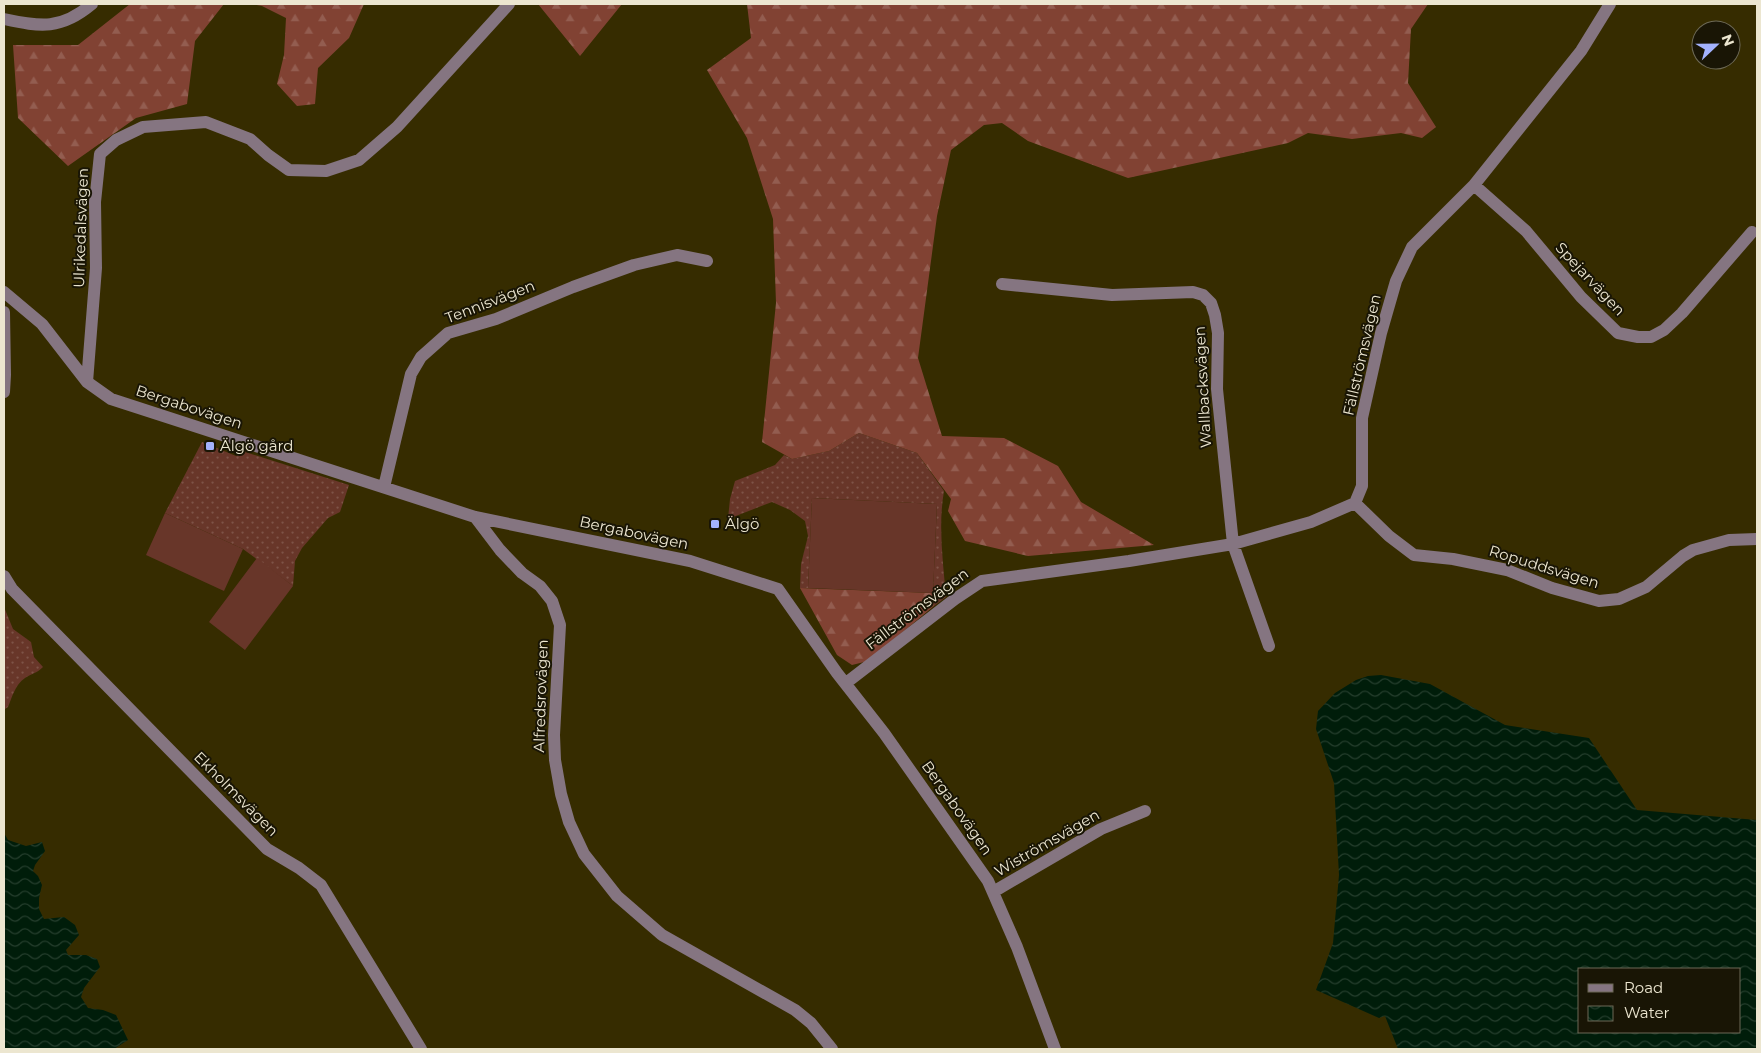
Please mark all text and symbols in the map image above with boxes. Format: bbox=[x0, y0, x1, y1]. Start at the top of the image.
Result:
north arrow bbox=[1691, 20, 1741, 70]
text: N bbox=[1718, 32, 1739, 49]
street label: Ulrikedalsvägen bbox=[69, 168, 92, 288]
street label: Spejarvägen bbox=[1551, 238, 1629, 319]
street label: Tennisvägen bbox=[442, 276, 537, 327]
street label: Fällströmsvägen bbox=[1338, 292, 1385, 417]
street label: Wallbacksvägen bbox=[1190, 326, 1215, 449]
street label: Bergabovägen bbox=[134, 380, 245, 433]
place label: Älgö gård bbox=[220, 436, 294, 455]
marker: Älgö gård bbox=[204, 440, 216, 452]
street label: Bergabovägen bbox=[578, 512, 690, 553]
place label: Älgö bbox=[725, 514, 759, 533]
marker: Älgö bbox=[709, 518, 721, 530]
street label: Ropuddsvägen bbox=[1487, 541, 1602, 592]
street label: Fällströmsvägen bbox=[861, 564, 972, 654]
street label: Alfredsrovägen bbox=[529, 639, 552, 753]
street label: Ekholmsvägen bbox=[190, 747, 283, 840]
street label: Bergabovägen bbox=[918, 757, 997, 859]
street label: Wiströmsvägen bbox=[991, 805, 1103, 880]
legend bbox=[1578, 968, 1741, 1033]
text: Road bbox=[1624, 978, 1663, 997]
text: Water bbox=[1624, 1003, 1670, 1022]

